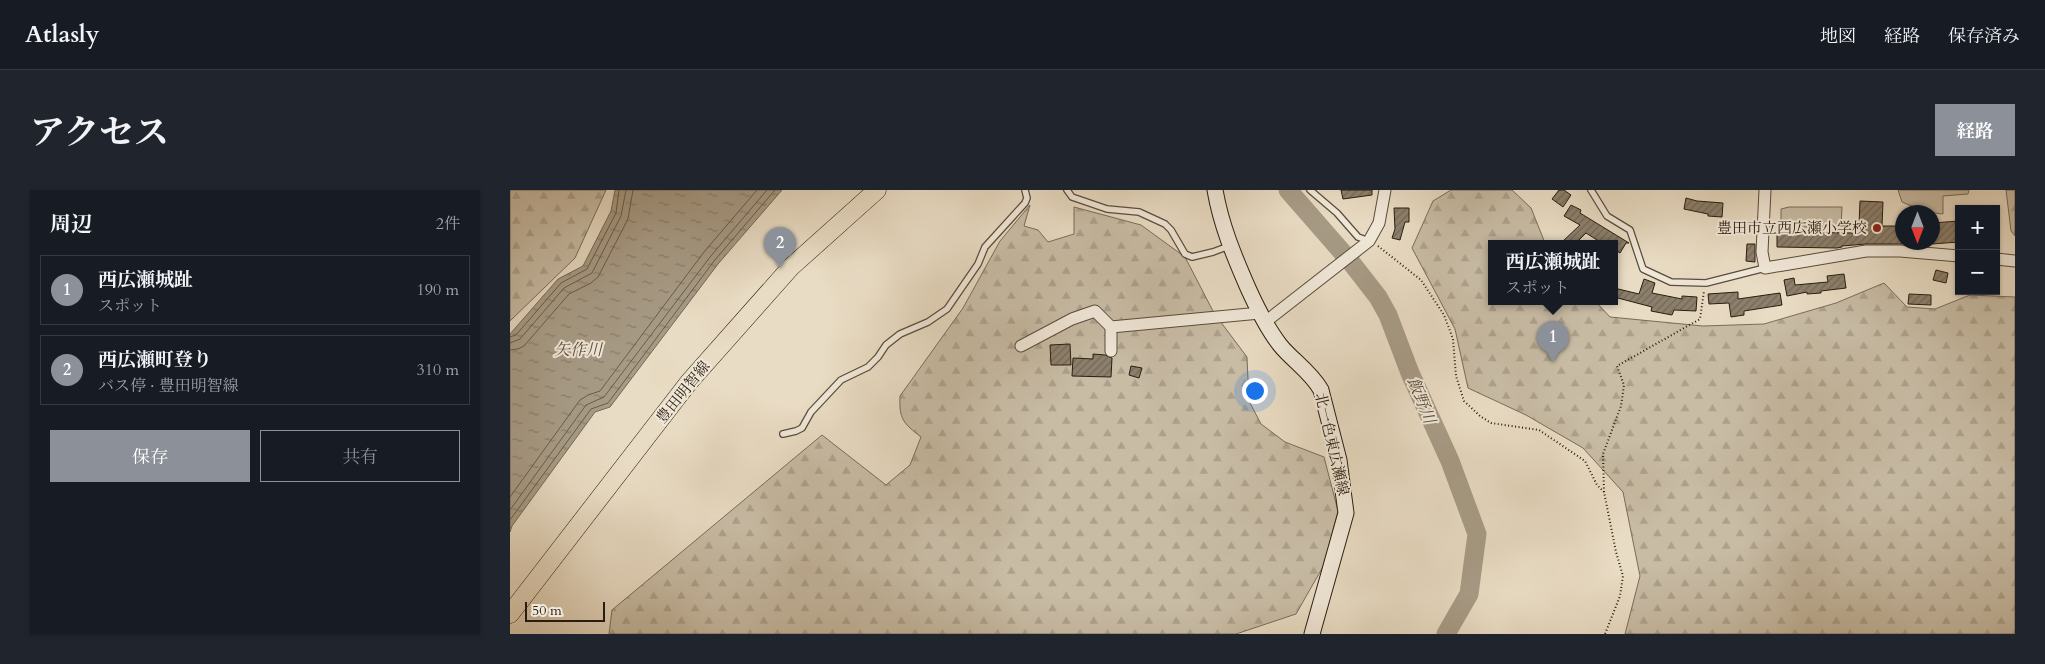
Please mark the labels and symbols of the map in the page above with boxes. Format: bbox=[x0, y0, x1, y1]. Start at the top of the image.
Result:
north arrow bbox=[1895, 205, 1940, 250]
place label: 豊田市立西広瀬小学校 bbox=[1717, 218, 1867, 238]
marker: 豊田市立西広瀬小学校 bbox=[1871, 222, 1883, 234]
pin: 2 bbox=[764, 227, 796, 268]
pin: 1 bbox=[1537, 321, 1569, 362]
water label: 矢作川 bbox=[554, 339, 604, 361]
street label: 豊田明智線 bbox=[652, 357, 714, 427]
water label: 飯野川 bbox=[1402, 374, 1441, 429]
your location bbox=[1242, 378, 1268, 404]
street label: 北一色東広瀬線 bbox=[1310, 391, 1354, 497]
scale bar bbox=[525, 599, 605, 622]

